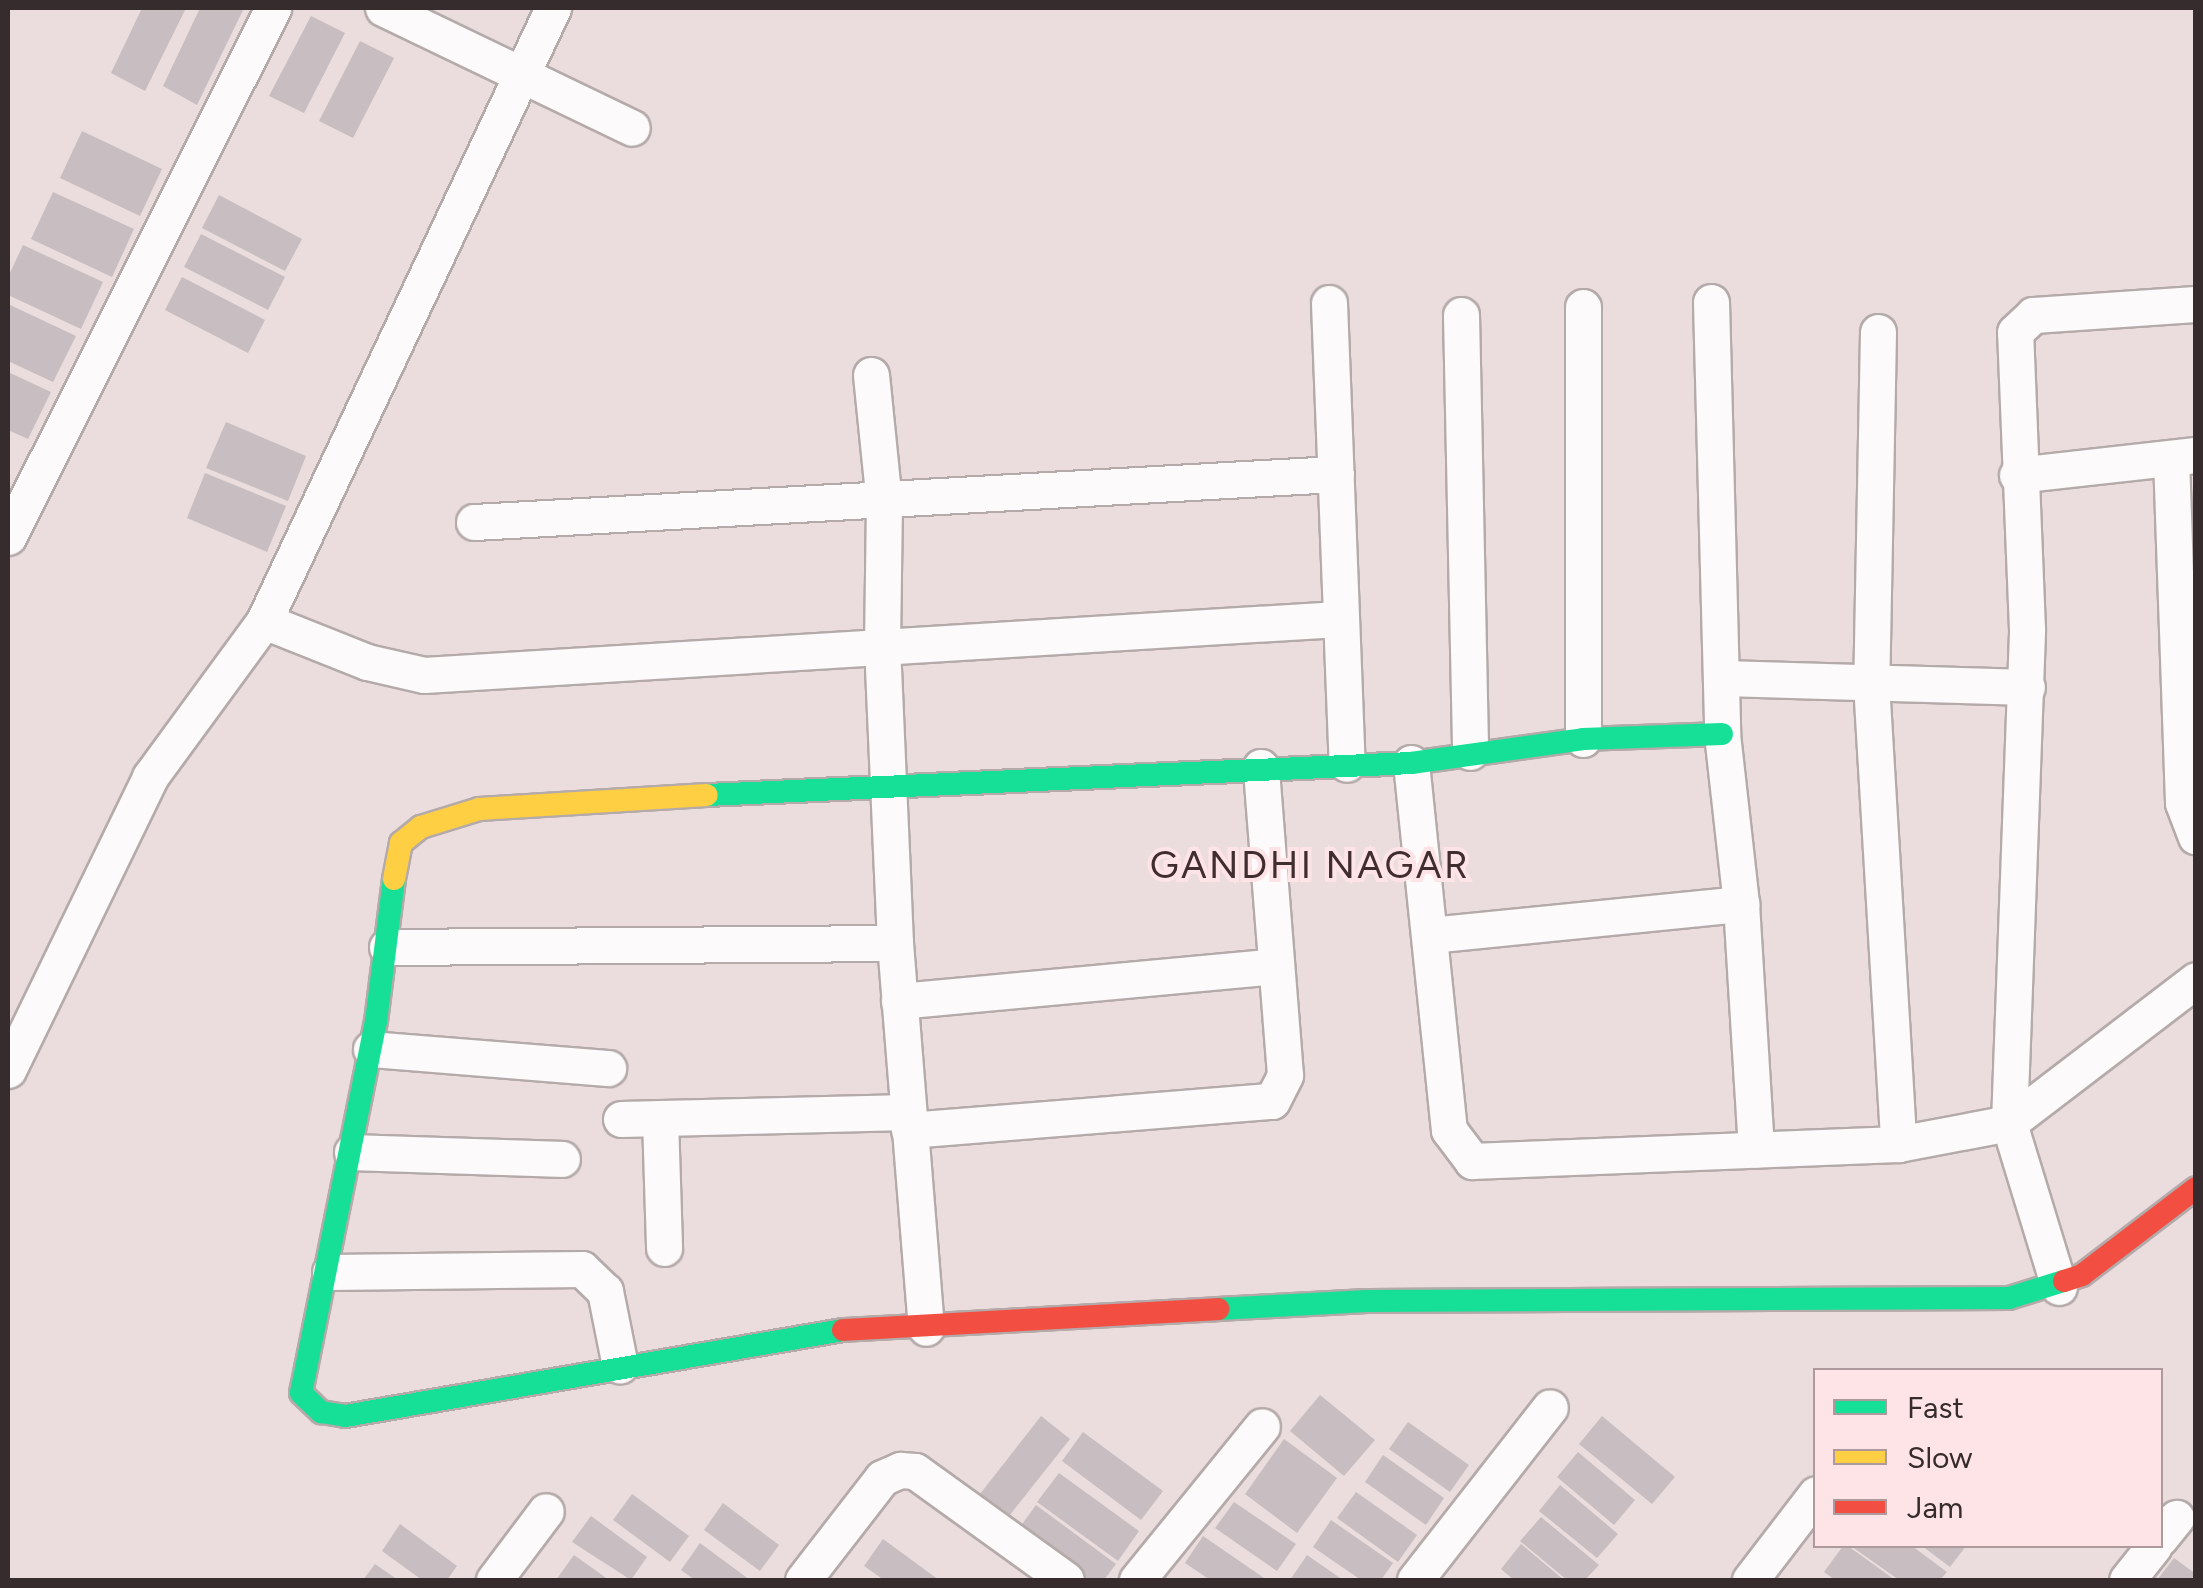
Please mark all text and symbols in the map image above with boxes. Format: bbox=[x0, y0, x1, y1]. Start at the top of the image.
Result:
district label: GANDHI NAGAR bbox=[1150, 843, 1470, 889]
legend bbox=[1813, 1368, 2163, 1548]
text: Fast bbox=[1907, 1389, 1964, 1426]
text: Slow bbox=[1907, 1439, 1973, 1476]
text: Jam bbox=[1907, 1489, 1963, 1526]

